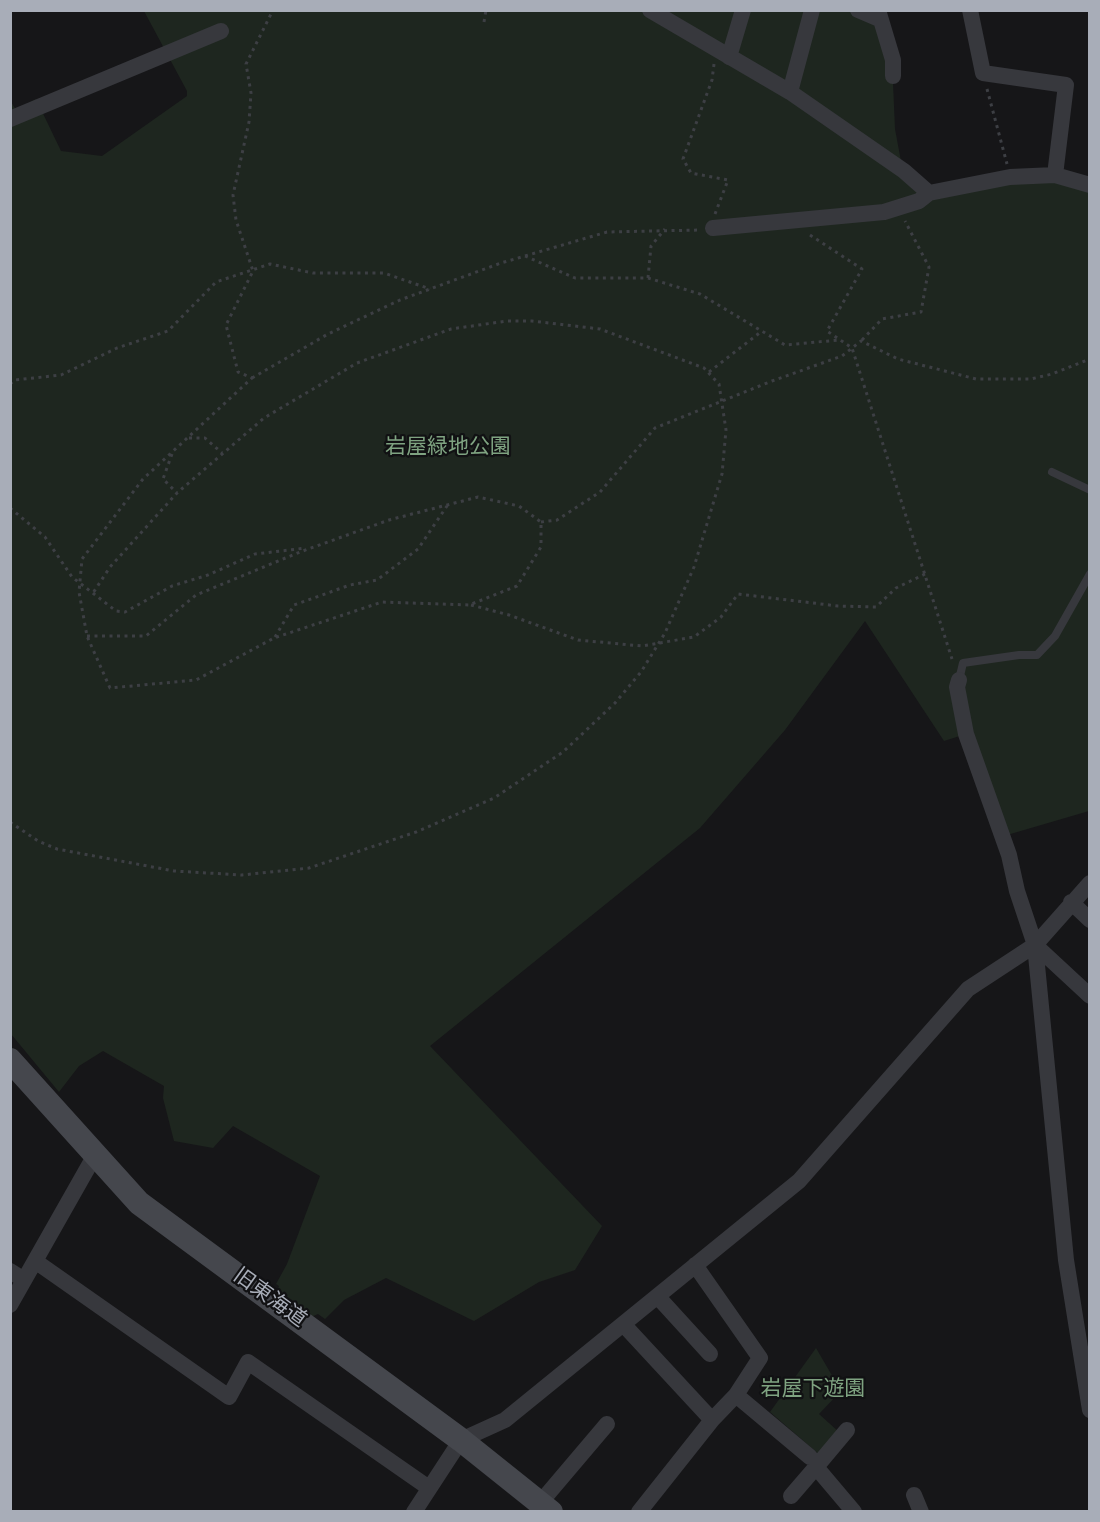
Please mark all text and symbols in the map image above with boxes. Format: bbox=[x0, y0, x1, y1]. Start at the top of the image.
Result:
park label: 岩屋緑地公園 bbox=[385, 435, 511, 461]
street label: 旧東海道 bbox=[228, 1264, 310, 1334]
park label: 岩屋下遊園 bbox=[761, 1377, 865, 1403]

